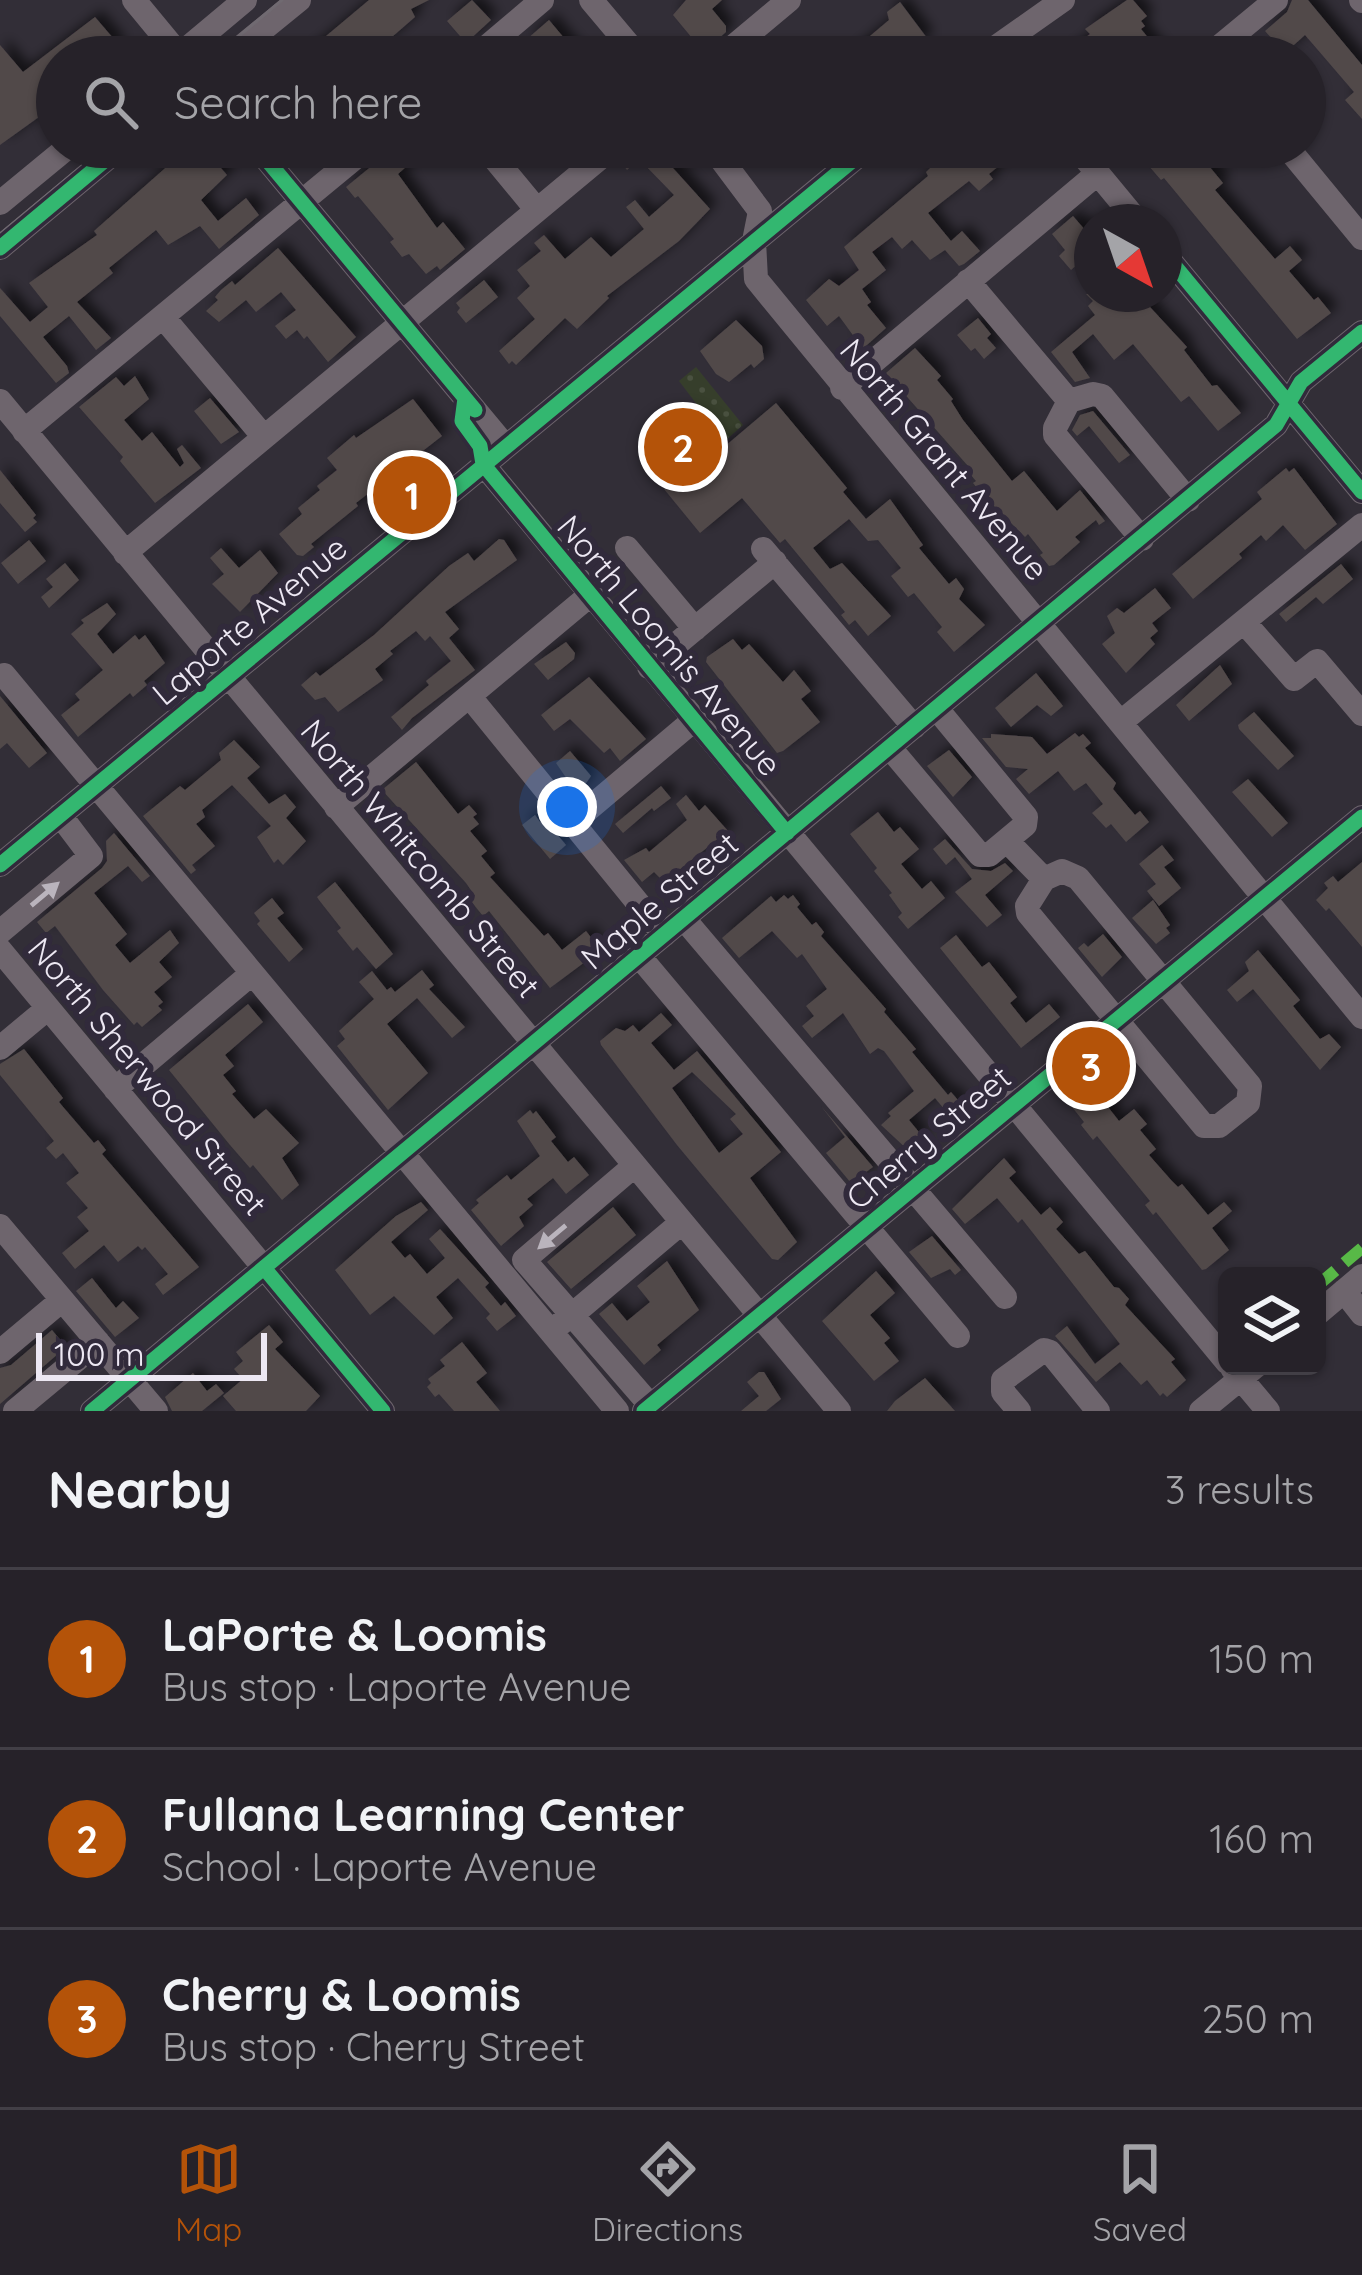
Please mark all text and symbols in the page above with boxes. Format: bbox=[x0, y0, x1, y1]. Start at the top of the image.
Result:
search box bbox=[36, 36, 1326, 168]
icon: search bbox=[78, 69, 144, 135]
text: Search here bbox=[174, 74, 422, 130]
north arrow bbox=[1074, 204, 1182, 312]
street label: North Grant Avenue bbox=[832, 330, 1058, 588]
pin: 2 bbox=[644, 402, 722, 492]
pin: 1 bbox=[373, 450, 451, 540]
street label: North Loomis Avenue bbox=[549, 506, 791, 784]
street label: Laporte Avenue bbox=[143, 527, 355, 713]
street label: North Whitcomb Street bbox=[293, 711, 549, 1005]
your location bbox=[537, 777, 597, 837]
street label: Maple Street bbox=[572, 822, 746, 978]
one-way arrow bbox=[30, 881, 60, 907]
street label: North Sherwood Street bbox=[20, 929, 276, 1223]
pin: 3 bbox=[1052, 1021, 1130, 1111]
street label: Cherry Street bbox=[837, 1056, 1019, 1218]
one-way arrow bbox=[537, 1223, 567, 1249]
map controls bbox=[1218, 1267, 1326, 1375]
button: layers bbox=[1218, 1267, 1326, 1375]
scale bar bbox=[36, 1327, 267, 1380]
text: 100 m bbox=[54, 1333, 145, 1374]
text: Nearby bbox=[48, 1457, 232, 1521]
text: 3 results bbox=[1165, 1465, 1314, 1514]
text: LaPorte & Loomis bbox=[162, 1606, 547, 1662]
text: 1 bbox=[79, 1634, 95, 1683]
text: 150 m bbox=[1209, 1634, 1314, 1683]
text: Bus stop · Laporte Avenue bbox=[162, 1662, 632, 1711]
text: Fullana Learning Center bbox=[162, 1786, 685, 1842]
text: 2 bbox=[76, 1814, 98, 1863]
text: 160 m bbox=[1209, 1814, 1314, 1863]
text: School · Laporte Avenue bbox=[162, 1842, 597, 1891]
text: Cherry & Loomis bbox=[162, 1966, 521, 2022]
text: 3 bbox=[77, 1994, 97, 2043]
text: 250 m bbox=[1202, 1994, 1314, 2043]
text: Bus stop · Cherry Street bbox=[162, 2022, 585, 2071]
tab: Map bbox=[175, 2136, 242, 2249]
tab: Directions bbox=[592, 2136, 743, 2249]
tab: Saved bbox=[1093, 2136, 1187, 2249]

